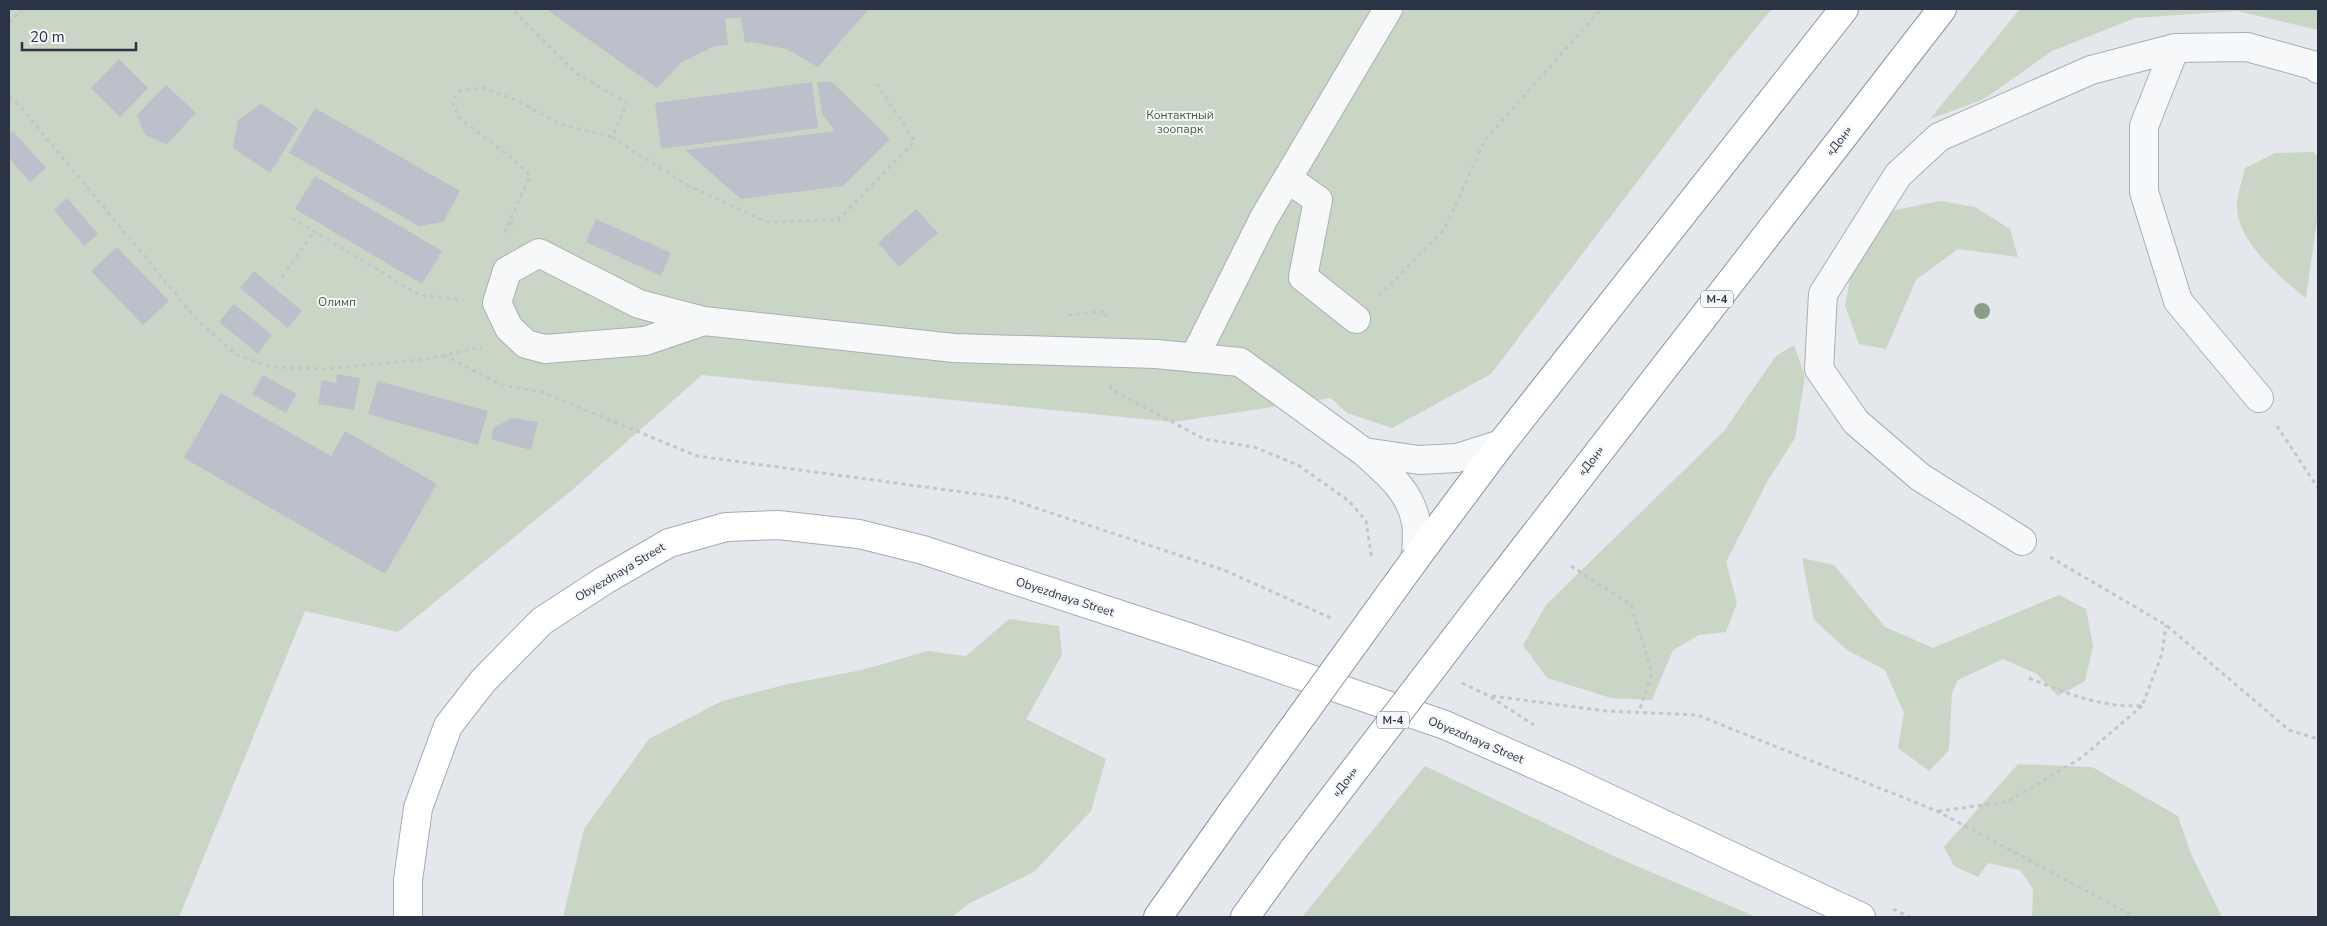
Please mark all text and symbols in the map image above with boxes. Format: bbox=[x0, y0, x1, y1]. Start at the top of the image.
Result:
scale bar bbox=[22, 20, 136, 52]
text: 20 m bbox=[30, 27, 65, 47]
park label: Контактный зоопарк bbox=[1146, 107, 1214, 137]
street label: «Дон» bbox=[1822, 123, 1856, 159]
road number: М-4 bbox=[1701, 290, 1733, 308]
park label: Олимп bbox=[318, 294, 356, 310]
street label: «Дон» bbox=[1574, 443, 1608, 479]
street label: Obyezdnaya Street bbox=[572, 538, 669, 605]
street label: Obyezdnaya Street bbox=[1014, 574, 1117, 621]
road number: М-4 bbox=[1377, 712, 1409, 728]
street label: Obyezdnaya Street bbox=[1426, 713, 1527, 768]
street label: «Дон» bbox=[1328, 764, 1362, 800]

